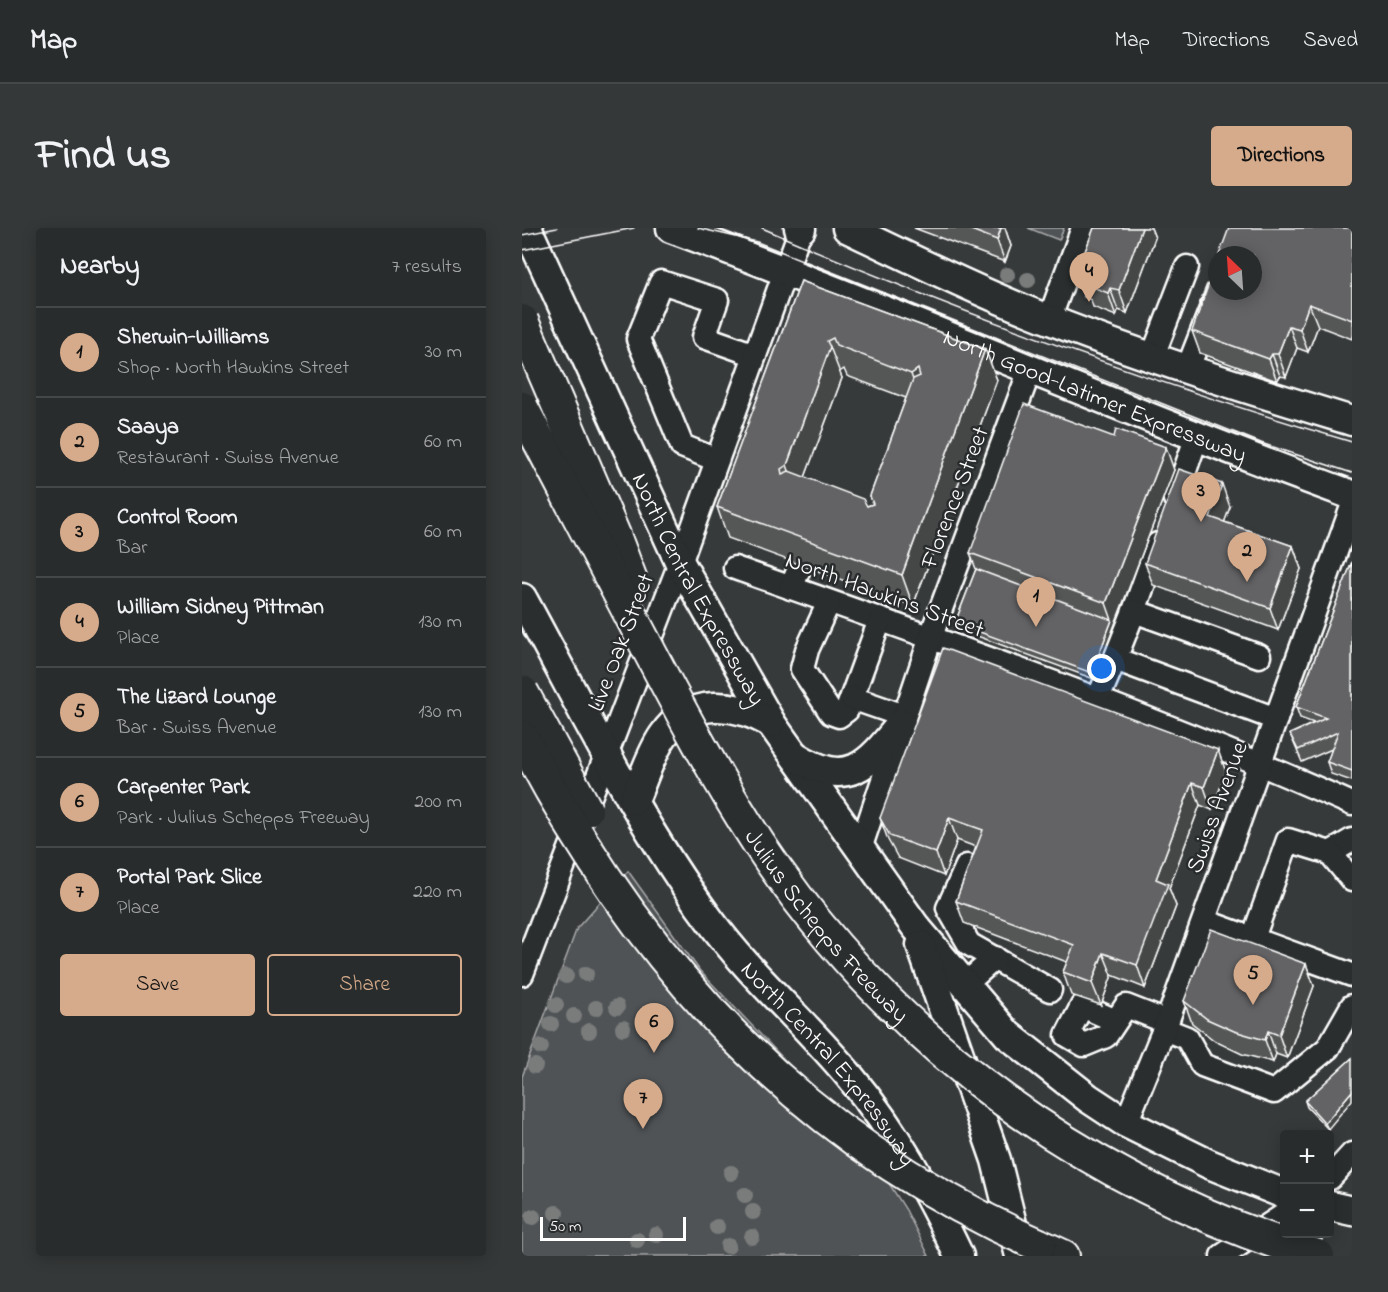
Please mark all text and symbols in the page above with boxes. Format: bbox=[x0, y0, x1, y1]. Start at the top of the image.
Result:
text: Map bbox=[30, 21, 77, 62]
text: Map bbox=[1114, 26, 1150, 56]
text: Directions bbox=[1183, 26, 1270, 56]
text: Saved bbox=[1303, 26, 1358, 56]
text: Find us bbox=[36, 126, 171, 187]
button: Directions bbox=[1211, 126, 1352, 186]
north arrow bbox=[1208, 246, 1262, 300]
text: Nearby bbox=[60, 248, 139, 286]
text: 7 results bbox=[392, 253, 462, 282]
pin: 4 bbox=[1070, 253, 1108, 302]
street label: North Good-Latimer Expressway bbox=[937, 321, 1251, 475]
text: Sherwin-Williams bbox=[117, 322, 269, 354]
text: 1 bbox=[76, 338, 83, 367]
text: 30 m bbox=[425, 338, 462, 367]
text: Shop · North Hawkins Street bbox=[117, 354, 349, 383]
text: Saaya bbox=[117, 412, 179, 444]
street label: Florence Street bbox=[913, 422, 1000, 575]
text: 2 bbox=[75, 428, 84, 457]
text: 60 m bbox=[424, 428, 462, 457]
text: Restaurant · Swiss Avenue bbox=[117, 444, 339, 473]
street label: North Central Expressway bbox=[621, 468, 773, 714]
pin: 3 bbox=[1182, 472, 1220, 522]
text: Control Room bbox=[117, 502, 238, 534]
text: 3 bbox=[75, 518, 84, 547]
text: 60 m bbox=[424, 518, 462, 547]
pin: 2 bbox=[1228, 532, 1266, 582]
text: Bar bbox=[117, 534, 147, 563]
street label: North Hawkins Street bbox=[780, 544, 988, 649]
street label: Live Oak Street bbox=[580, 569, 665, 717]
pin: 1 bbox=[1016, 578, 1056, 627]
text: William Sidney Pittman bbox=[117, 592, 324, 624]
text: 4 bbox=[75, 608, 84, 637]
text: 130 m bbox=[418, 608, 462, 637]
text: Place bbox=[117, 624, 159, 653]
your location bbox=[1087, 654, 1116, 683]
text: The Lizard Lounge bbox=[117, 682, 276, 714]
text: 5 bbox=[74, 698, 85, 727]
text: 130 m bbox=[418, 698, 462, 727]
text: Bar · Swiss Avenue bbox=[117, 714, 276, 743]
street label: Swiss Avenue bbox=[1178, 737, 1258, 879]
text: Carpenter Park bbox=[117, 772, 250, 804]
text: 6 bbox=[75, 788, 84, 817]
text: 200 m bbox=[414, 788, 462, 817]
text: Park · Julius Schepps Freeway bbox=[117, 804, 370, 833]
street label: Julius Schepps Freeway bbox=[734, 823, 916, 1033]
text: Portal Park Slice bbox=[117, 862, 262, 894]
text: 7 bbox=[75, 878, 84, 907]
text: 220 m bbox=[413, 878, 462, 907]
text: Place bbox=[117, 894, 159, 923]
button: Save bbox=[60, 954, 255, 1016]
button: Share bbox=[267, 954, 462, 1016]
street label: North Central Expressway bbox=[731, 954, 923, 1174]
pin: 5 bbox=[1234, 956, 1272, 1005]
pin: 6 bbox=[634, 1004, 674, 1053]
pin: 7 bbox=[624, 1080, 662, 1129]
map controls bbox=[1280, 1130, 1334, 1238]
button: + bbox=[1280, 1130, 1334, 1184]
button: − bbox=[1280, 1184, 1334, 1238]
scale bar bbox=[540, 1214, 686, 1242]
text: 50 m bbox=[549, 1215, 581, 1239]

